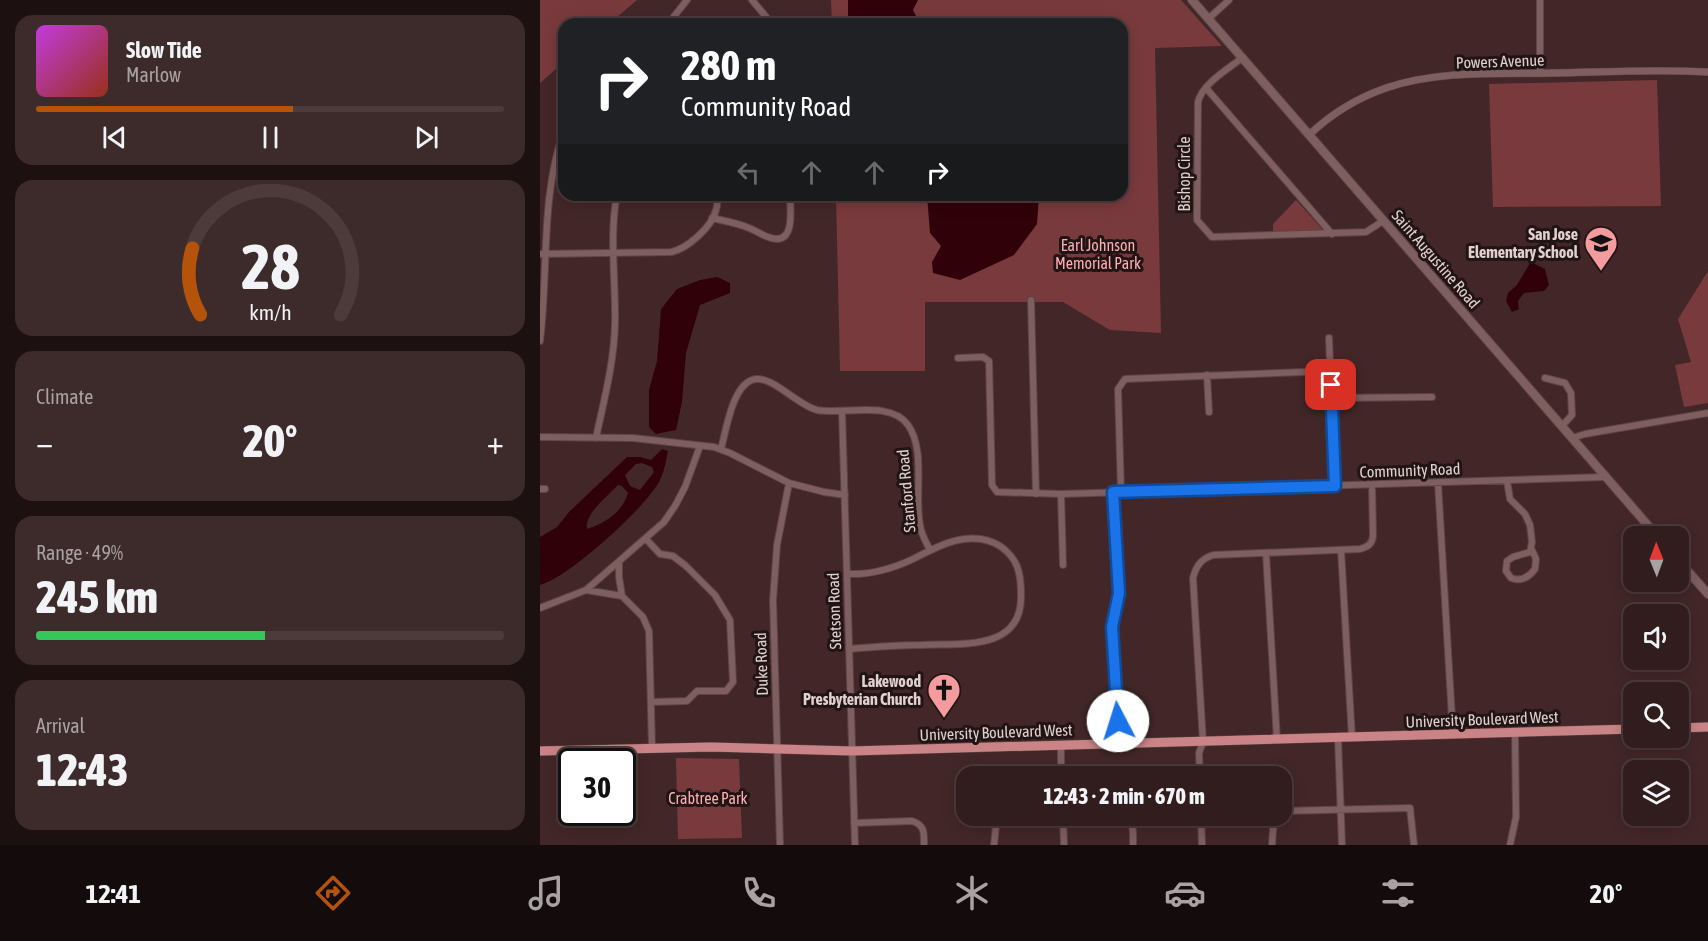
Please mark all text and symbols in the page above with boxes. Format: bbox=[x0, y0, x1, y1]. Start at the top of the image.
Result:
text: Slow Tide bbox=[126, 37, 202, 63]
text: 280 m bbox=[681, 41, 776, 89]
icon: right bbox=[582, 42, 660, 120]
street label: Powers Avenue bbox=[1455, 50, 1545, 72]
text: Marlow bbox=[126, 63, 181, 86]
text: Community Road bbox=[681, 91, 851, 122]
icon: previous bbox=[98, 121, 131, 154]
icon: pause bbox=[254, 121, 287, 154]
icon: next bbox=[410, 121, 443, 154]
street label: Bishop Circle bbox=[1175, 137, 1194, 211]
icon: left bbox=[732, 156, 765, 189]
icon: ahead bbox=[795, 156, 828, 189]
icon: ahead bbox=[858, 156, 891, 189]
icon: right bbox=[921, 156, 954, 189]
street label: Saint Augustine Road bbox=[1388, 206, 1484, 312]
place label: San Jose Elementary School bbox=[1468, 225, 1579, 261]
school or university icon: San Jose Elementary School bbox=[1583, 225, 1619, 272]
text: 28 bbox=[241, 231, 299, 302]
park label: Earl Johnson Memorial Park bbox=[1055, 236, 1141, 272]
text: km/h bbox=[249, 300, 291, 325]
pin bbox=[1305, 359, 1356, 410]
icon: arrive bbox=[1314, 368, 1347, 401]
text: Climate bbox=[36, 385, 93, 408]
text: 20° bbox=[243, 415, 297, 467]
text: − bbox=[36, 423, 53, 461]
text: + bbox=[487, 423, 504, 461]
street label: Stanford Road bbox=[893, 449, 919, 533]
street label: Community Road bbox=[1359, 459, 1461, 482]
north arrow bbox=[1623, 526, 1689, 592]
map controls bbox=[1623, 526, 1689, 826]
text: Range · 49% bbox=[36, 541, 123, 564]
text: 245 km bbox=[36, 571, 158, 623]
street label: Stetson Road bbox=[824, 572, 844, 650]
button: sound bbox=[1623, 604, 1689, 670]
street label: Duke Road bbox=[751, 632, 771, 696]
place label: Lakewood Presbyterian Church bbox=[803, 672, 921, 708]
church icon: Lakewood Presbyterian Church bbox=[926, 672, 962, 719]
button: search bbox=[1623, 682, 1689, 748]
position arrow bbox=[1086, 689, 1150, 753]
street label: University Boulevard West bbox=[1405, 707, 1559, 732]
text: Arrival bbox=[36, 714, 85, 737]
street label: University Boulevard West bbox=[919, 720, 1073, 745]
text: 12:43 bbox=[36, 744, 129, 796]
speed limit sign: 30 bbox=[558, 748, 636, 826]
button: layers bbox=[1623, 760, 1689, 826]
text: 12:43 · 2 min · 670 m bbox=[1043, 783, 1205, 809]
park label: Crabtree Park bbox=[668, 789, 748, 807]
icon: directions bbox=[312, 872, 354, 914]
icon: music bbox=[525, 872, 567, 914]
icon: phone bbox=[738, 872, 780, 914]
icon: climate bbox=[951, 872, 993, 914]
icon: car bbox=[1164, 872, 1206, 914]
icon: filters bbox=[1377, 872, 1419, 914]
text: 12:41 bbox=[85, 878, 141, 909]
text: 20° bbox=[1590, 878, 1622, 909]

